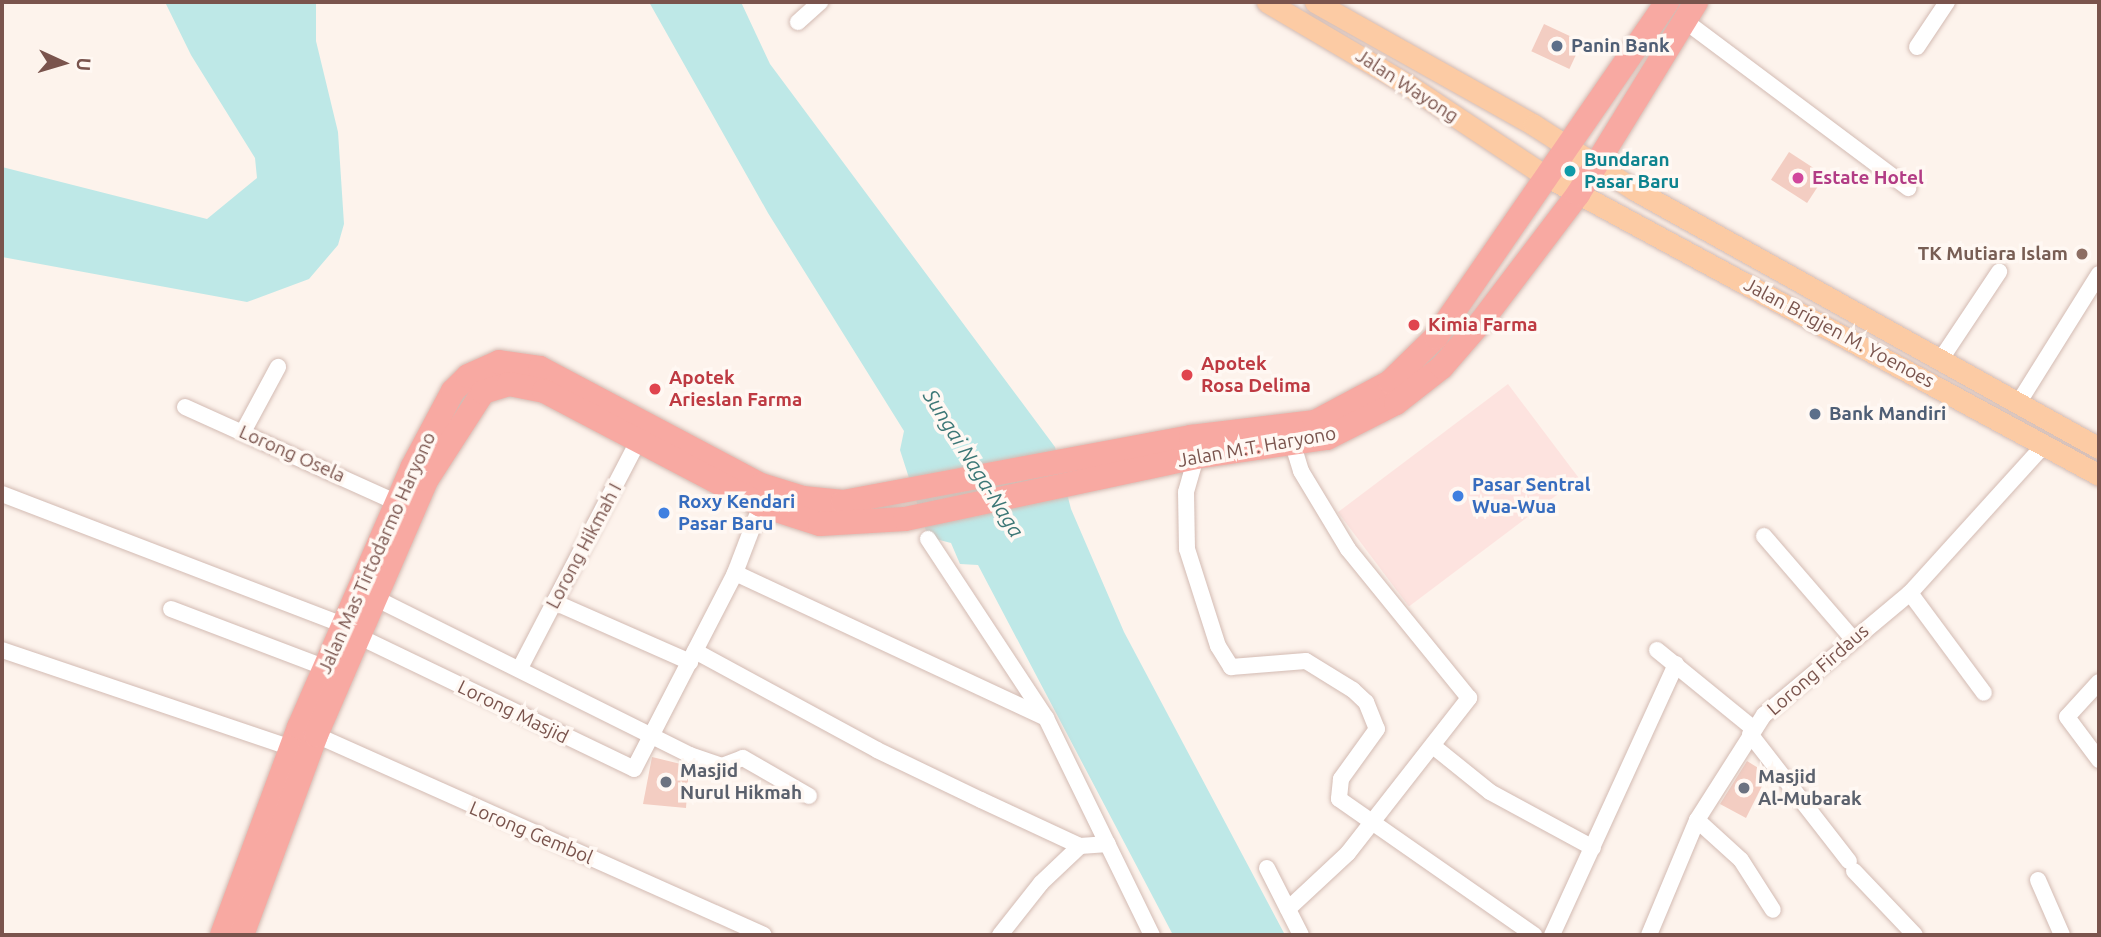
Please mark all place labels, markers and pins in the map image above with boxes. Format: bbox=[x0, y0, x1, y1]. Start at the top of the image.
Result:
place label: Panin Bank bbox=[1571, 35, 1670, 57]
marker: Panin Bank bbox=[1549, 38, 1565, 54]
place label: Bundaran Pasar Baru bbox=[1584, 149, 1679, 193]
marker: Bundaran Pasar Baru bbox=[1562, 163, 1578, 179]
place label: Estate Hotel bbox=[1812, 167, 1924, 189]
marker: Estate Hotel bbox=[1790, 170, 1806, 186]
place label: TK Mutiara Islam bbox=[1918, 243, 2068, 265]
marker: TK Mutiara Islam bbox=[2074, 246, 2090, 262]
place label: Kimia Farma bbox=[1428, 314, 1538, 336]
marker: Kimia Farma bbox=[1406, 317, 1422, 333]
place label: Apotek Rosa Delima bbox=[1201, 353, 1311, 397]
place label: Apotek Arieslan Farma bbox=[669, 367, 802, 411]
marker: Apotek Rosa Delima bbox=[1179, 367, 1195, 383]
marker: Apotek Arieslan Farma bbox=[647, 381, 663, 397]
place label: Bank Mandiri bbox=[1829, 403, 1946, 425]
marker: Bank Mandiri bbox=[1807, 406, 1823, 422]
place label: Pasar Sentral Wua-Wua bbox=[1472, 474, 1590, 518]
marker: Pasar Sentral Wua-Wua bbox=[1450, 488, 1466, 504]
place label: Roxy Kendari Pasar Baru bbox=[678, 491, 795, 535]
marker: Roxy Kendari Pasar Baru bbox=[656, 505, 672, 521]
place label: Masjid Nurul Hikmah bbox=[680, 760, 802, 804]
place label: Masjid Al-Mubarak bbox=[1758, 766, 1862, 810]
marker: Masjid Nurul Hikmah bbox=[658, 774, 674, 790]
marker: Masjid Al-Mubarak bbox=[1736, 780, 1752, 796]

